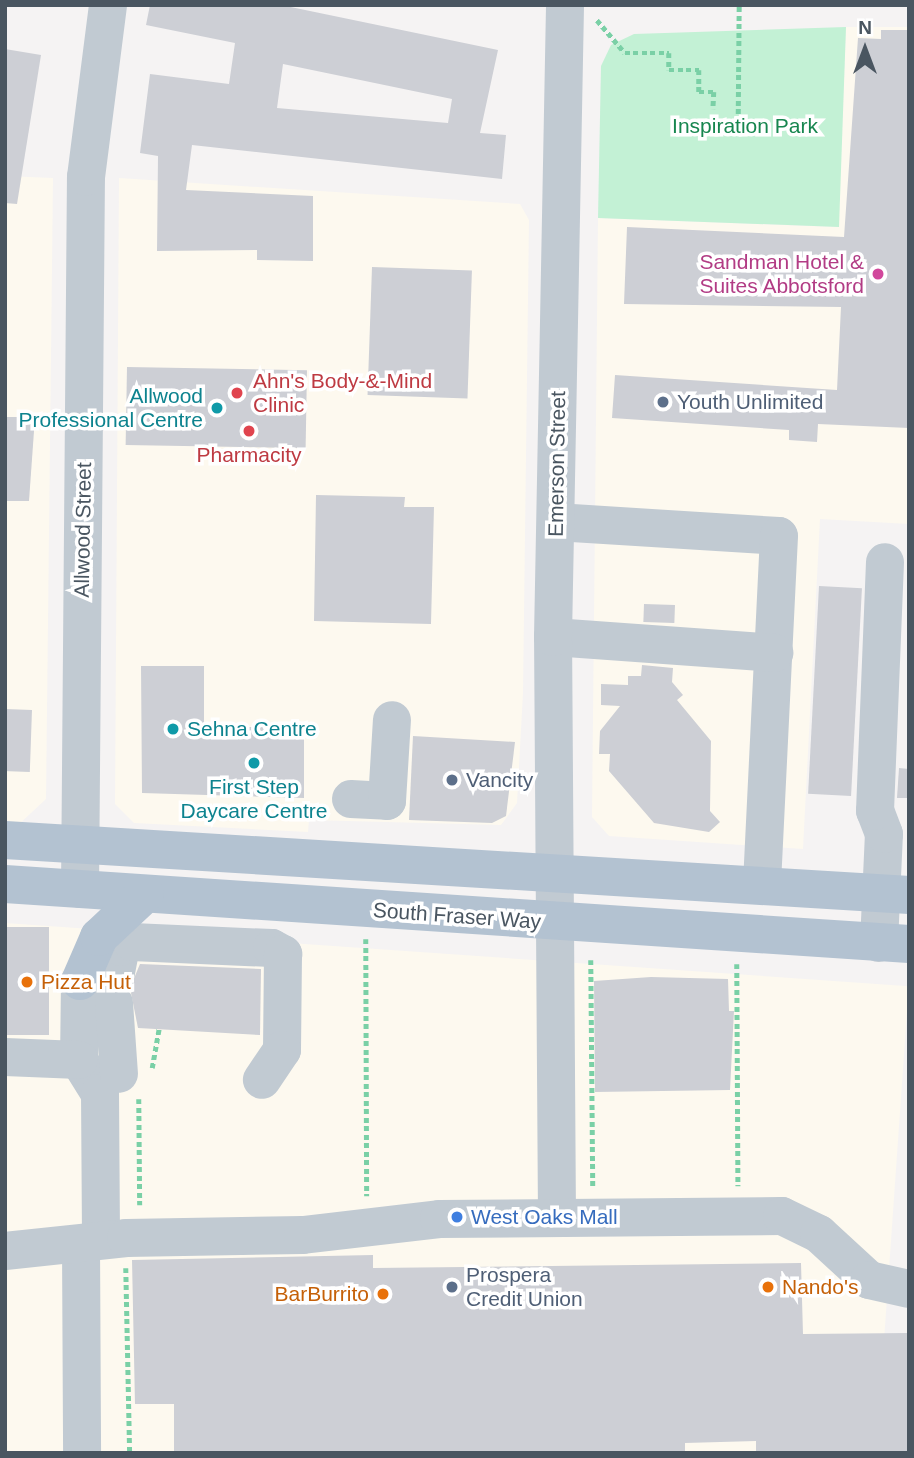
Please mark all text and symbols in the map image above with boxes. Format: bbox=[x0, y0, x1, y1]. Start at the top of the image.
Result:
north arrow bbox=[830, 14, 900, 84]
text: N bbox=[858, 17, 872, 38]
park label: Inspiration Park bbox=[672, 113, 818, 139]
place label: Sandman Hotel & Suites Abbotsford bbox=[698, 249, 864, 299]
marker: Sandman Hotel & Suites Abbotsford bbox=[870, 266, 886, 282]
place label: Ahn's Body-&-Mind Clinic bbox=[253, 368, 432, 418]
place label: Allwood Professional Centre bbox=[19, 383, 203, 433]
marker: Ahn's Body-&-Mind Clinic bbox=[227, 383, 247, 403]
place label: Youth Unlimited bbox=[677, 389, 823, 415]
street label: Emerson Street bbox=[543, 391, 571, 537]
marker: Youth Unlimited bbox=[655, 394, 671, 410]
marker: Allwood Professional Centre bbox=[209, 400, 225, 416]
marker: Pharmacity bbox=[241, 423, 257, 439]
place label: Pharmacity bbox=[196, 442, 302, 468]
street label: Allwood Street bbox=[69, 462, 97, 598]
place label: Sehna Centre bbox=[187, 716, 317, 742]
marker: Sehna Centre bbox=[165, 721, 181, 737]
marker: First Step Daycare Centre bbox=[246, 755, 262, 771]
place label: Vancity bbox=[466, 767, 533, 793]
marker: Vancity bbox=[444, 772, 460, 788]
place label: First Step Daycare Centre bbox=[180, 774, 328, 824]
street label: South Fraser Way bbox=[372, 898, 542, 934]
place label: Pizza Hut bbox=[41, 969, 131, 995]
marker: Pizza Hut bbox=[19, 974, 35, 990]
place label: West Oaks Mall bbox=[471, 1204, 618, 1230]
marker: West Oaks Mall bbox=[449, 1209, 465, 1225]
place label: Prospera Credit Union bbox=[466, 1262, 583, 1312]
place label: Nando's bbox=[782, 1274, 858, 1300]
marker: Prospera Credit Union bbox=[444, 1279, 460, 1295]
marker: Nando's bbox=[760, 1279, 776, 1295]
place label: BarBurrito bbox=[274, 1281, 369, 1307]
marker: BarBurrito bbox=[375, 1286, 391, 1302]

